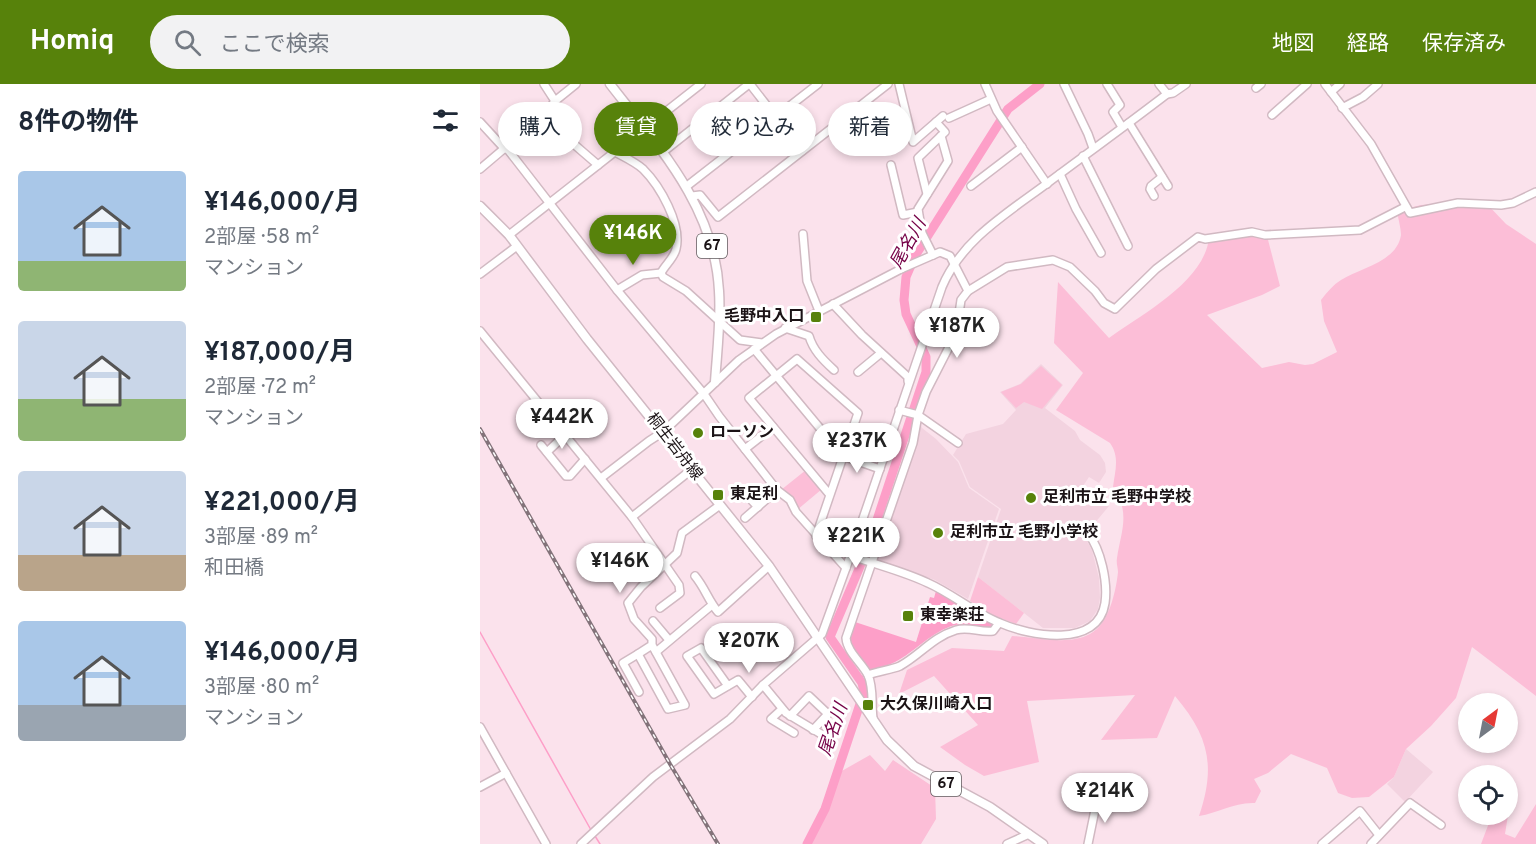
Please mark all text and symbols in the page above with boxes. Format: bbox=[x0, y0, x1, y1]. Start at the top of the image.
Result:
search box bbox=[150, 15, 570, 69]
text: Homiq bbox=[30, 24, 114, 60]
icon: search bbox=[171, 26, 204, 59]
text: 地図 bbox=[1272, 31, 1314, 58]
text: 経路 bbox=[1347, 31, 1389, 58]
text: 保存済み bbox=[1422, 31, 1506, 58]
text: ここで検索 bbox=[219, 32, 329, 59]
chip: 購入 bbox=[498, 102, 582, 156]
chip: 賃貸 bbox=[594, 102, 678, 156]
chip: 絞り込み bbox=[690, 102, 816, 156]
chip: 新着 bbox=[828, 102, 912, 156]
icon: filters bbox=[429, 104, 462, 137]
text: 8件の物件 bbox=[18, 107, 138, 140]
text: ¥146,000/月 bbox=[204, 187, 360, 220]
icon: home bbox=[66, 195, 138, 267]
water label: 尾名川 bbox=[886, 213, 933, 273]
pin: ¥146K bbox=[591, 215, 675, 266]
text: ¥146K bbox=[603, 221, 663, 247]
text: 2部屋 · 58 m² bbox=[204, 225, 319, 251]
road number: 67 bbox=[697, 234, 727, 258]
text: マンション bbox=[204, 256, 304, 282]
place label: 毛野中入口 bbox=[724, 307, 804, 327]
pin: ¥187K bbox=[915, 308, 999, 359]
marker: 毛野中入口 bbox=[809, 310, 823, 324]
text: ¥187K bbox=[928, 314, 986, 340]
text: ¥187,000/月 bbox=[204, 337, 355, 370]
icon: home bbox=[66, 345, 138, 417]
text: 2部屋 · 72 m² bbox=[204, 375, 316, 401]
pin: ¥442K bbox=[520, 399, 604, 450]
text: ¥442K bbox=[530, 405, 594, 431]
text: マンション bbox=[204, 406, 304, 432]
street label: 桐生岩舟線 bbox=[641, 409, 707, 485]
place label: ローソン bbox=[710, 423, 774, 443]
pin: ¥237K bbox=[815, 423, 899, 474]
marker: ローソン bbox=[691, 426, 705, 440]
text: ¥237K bbox=[827, 429, 887, 455]
place label: 東足利 bbox=[730, 485, 778, 505]
text: ¥221,000/月 bbox=[204, 487, 360, 520]
marker: 東足利 bbox=[711, 488, 725, 502]
place label: 足利市立 毛野中学校 bbox=[1043, 488, 1191, 508]
marker: 足利市立 毛野中学校 bbox=[1024, 491, 1038, 505]
icon: home bbox=[66, 495, 138, 567]
pin: ¥221K bbox=[814, 518, 898, 569]
place label: 足利市立 毛野小学校 bbox=[950, 523, 1098, 543]
text: ¥221K bbox=[827, 524, 885, 550]
text: 3部屋 · 89 m² bbox=[204, 525, 318, 551]
marker: 足利市立 毛野小学校 bbox=[931, 526, 945, 540]
pin: ¥146K bbox=[578, 543, 662, 594]
text: ¥146K bbox=[590, 549, 650, 575]
text: 和田橋 bbox=[204, 556, 264, 582]
place label: 東幸楽荘 bbox=[920, 606, 984, 626]
marker: 東幸楽荘 bbox=[901, 609, 915, 623]
pin: ¥207K bbox=[707, 623, 791, 674]
text: ¥207K bbox=[718, 629, 780, 655]
text: ¥146,000/月 bbox=[204, 637, 360, 670]
icon: home bbox=[66, 645, 138, 717]
text: 3部屋 · 80 m² bbox=[204, 675, 319, 701]
north arrow bbox=[1458, 693, 1518, 753]
map controls bbox=[1458, 693, 1518, 825]
place label: 大久保川崎入口 bbox=[880, 695, 992, 715]
marker: 大久保川崎入口 bbox=[861, 698, 875, 712]
water label: 尾名川 bbox=[814, 699, 854, 759]
text: マンション bbox=[204, 706, 304, 732]
button: locate bbox=[1458, 765, 1518, 825]
road number: 67 bbox=[931, 772, 961, 796]
pin: ¥214K bbox=[1063, 773, 1147, 824]
text: ¥214K bbox=[1075, 779, 1135, 805]

